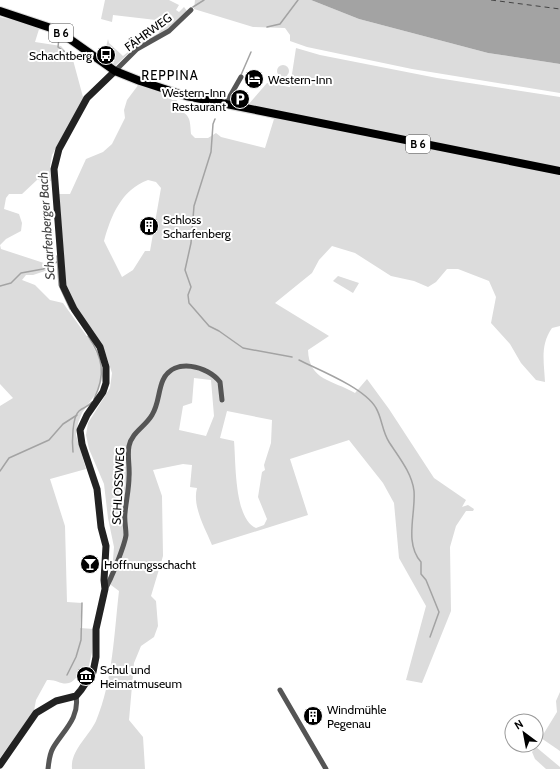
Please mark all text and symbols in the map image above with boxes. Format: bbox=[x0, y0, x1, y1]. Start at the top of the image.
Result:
street label: FÄHRWEG bbox=[121, 10, 175, 54]
road number: B 6 bbox=[49, 24, 73, 42]
bus stop icon: Schachtberg bbox=[95, 44, 117, 66]
place label: Schachtberg bbox=[29, 48, 93, 63]
district label: REPPINA bbox=[141, 67, 199, 83]
hotel icon: Western-Inn bbox=[243, 68, 265, 90]
place label: Western-Inn bbox=[268, 72, 332, 87]
place label: Western-Inn Restaurant bbox=[162, 85, 226, 114]
parking icon: Western-Inn Restaurant bbox=[229, 88, 251, 110]
road number: B 6 bbox=[406, 135, 430, 153]
water label: Scharfenberger Bach bbox=[34, 172, 58, 280]
place label: Schloss Scharfenberg bbox=[163, 212, 232, 241]
building icon: Schloss Scharfenberg bbox=[138, 215, 160, 237]
street label: SCHLOSSWEG bbox=[108, 447, 128, 525]
bar icon: Hoffnungsschacht bbox=[79, 553, 101, 575]
place label: Hoffnungsschacht bbox=[104, 557, 196, 572]
place label: Schul und Heimatmuseum bbox=[100, 662, 182, 691]
museum icon: Schul und Heimatmuseum bbox=[75, 665, 97, 687]
place label: Windmühle Pegenau bbox=[327, 702, 386, 731]
building icon: Windmühle Pegenau bbox=[302, 705, 324, 727]
north arrow bbox=[504, 713, 544, 753]
text: N bbox=[512, 717, 526, 733]

